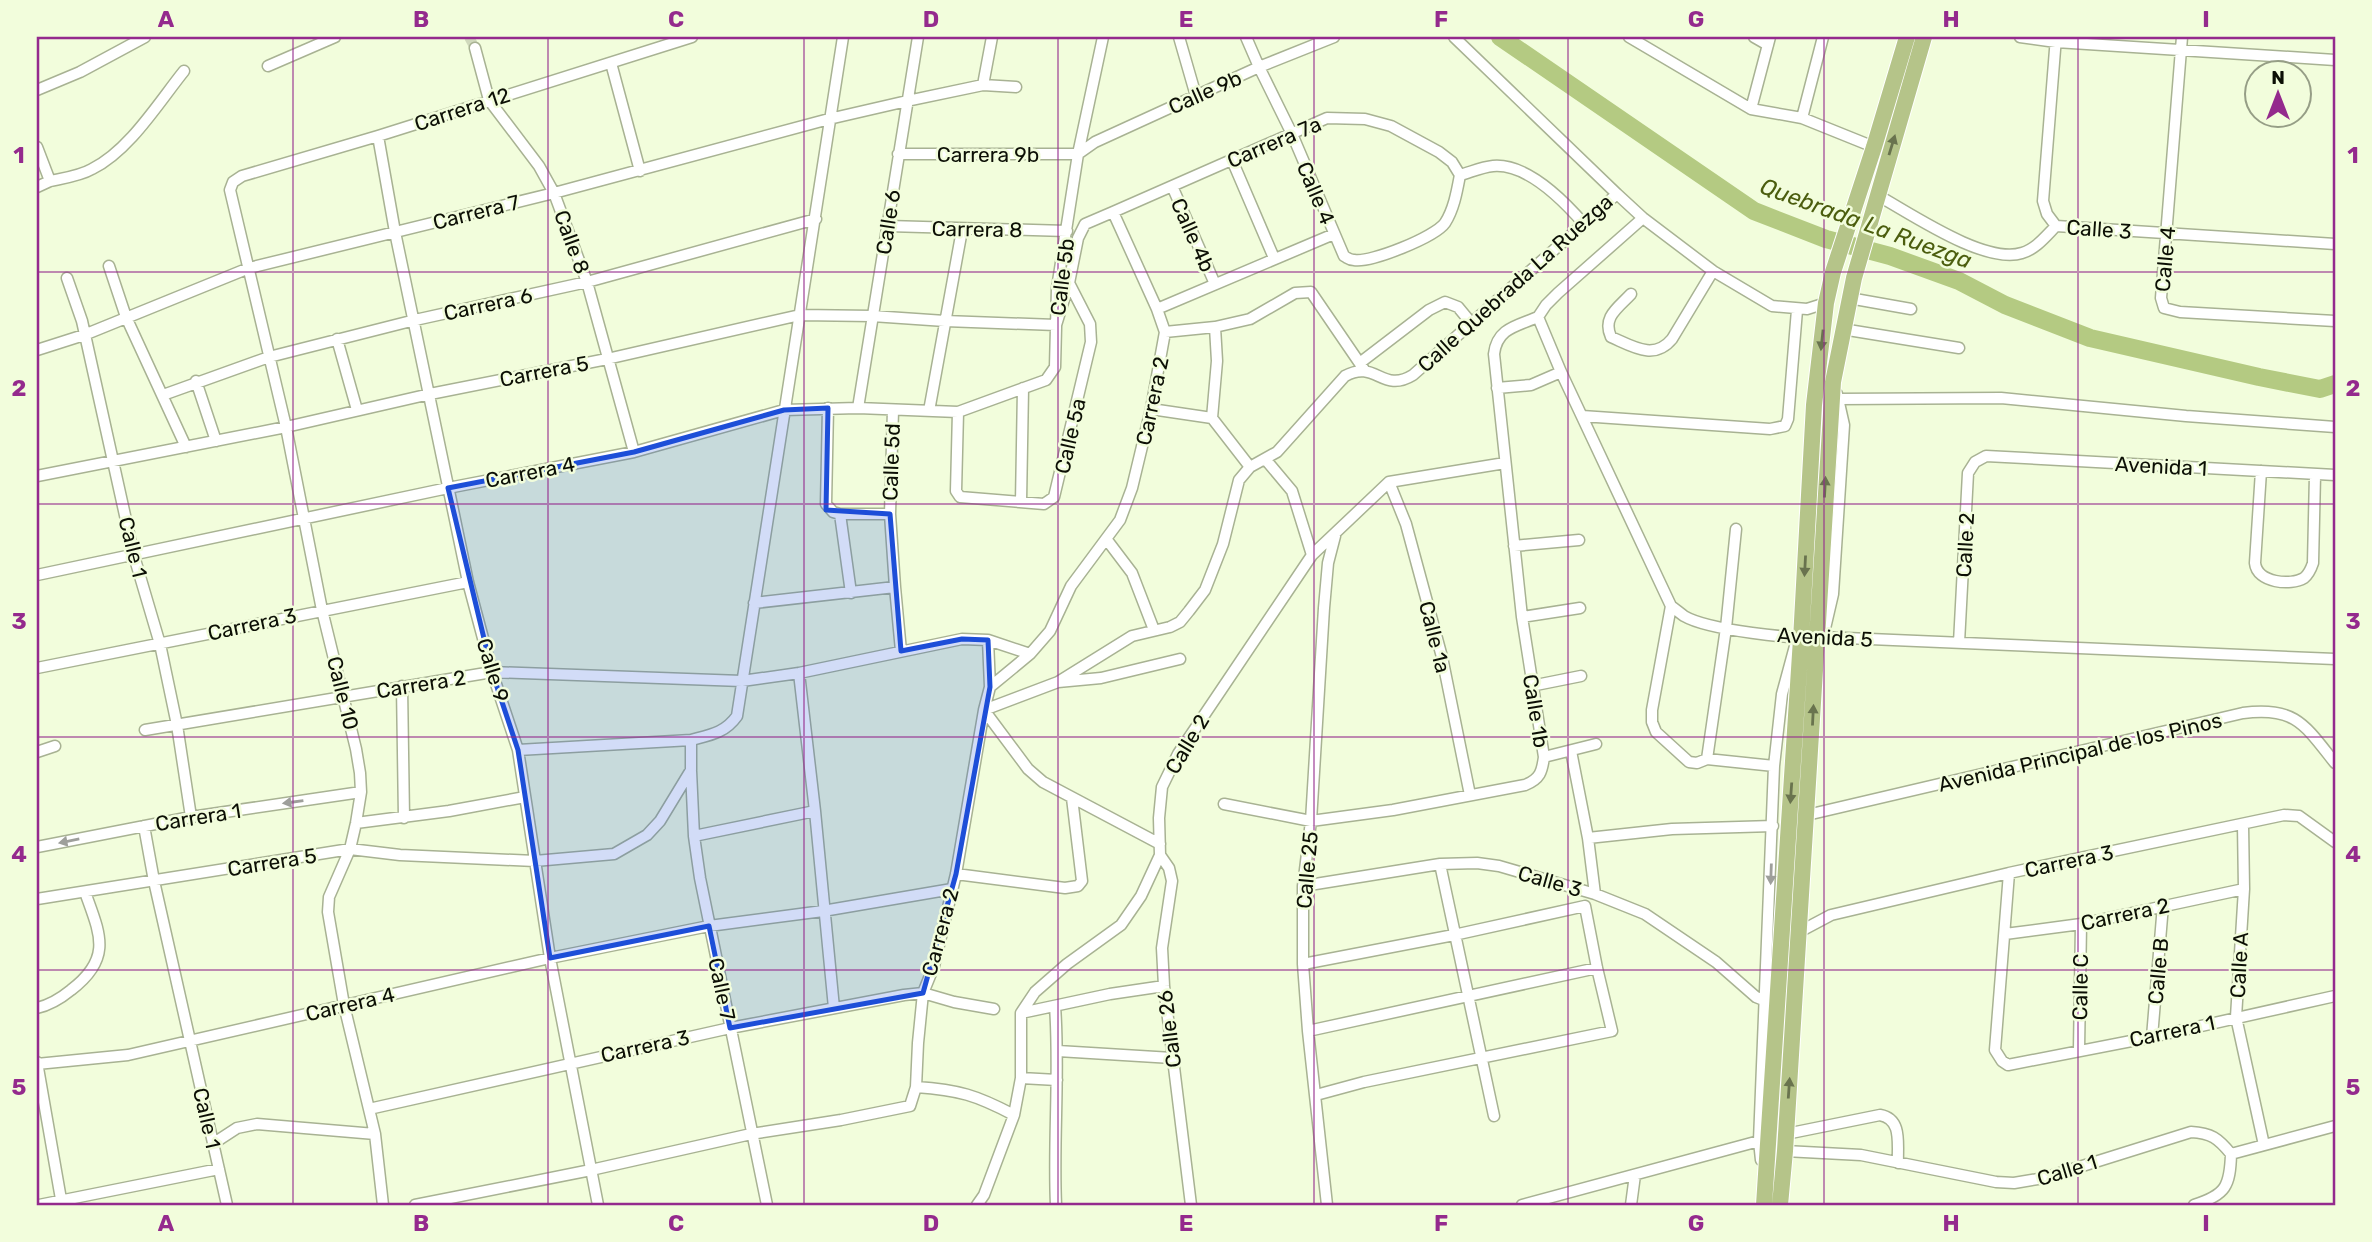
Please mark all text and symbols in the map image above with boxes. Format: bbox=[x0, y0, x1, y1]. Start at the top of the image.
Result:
text: A bbox=[158, 5, 175, 33]
text: B bbox=[413, 5, 429, 33]
text: C bbox=[668, 5, 684, 33]
text: D bbox=[923, 5, 939, 33]
text: E bbox=[1179, 5, 1193, 33]
text: F bbox=[1434, 5, 1448, 33]
text: G bbox=[1688, 5, 1704, 33]
text: H bbox=[1942, 5, 1960, 33]
text: I bbox=[2202, 5, 2210, 33]
north arrow bbox=[2242, 60, 2312, 130]
street label: Calle 9b bbox=[1164, 65, 1246, 119]
text: N bbox=[2271, 66, 2285, 89]
street label: Carrera 12 bbox=[411, 82, 513, 136]
street label: Carrera 7a bbox=[1223, 111, 1325, 173]
one-way arrow bbox=[1888, 134, 1898, 155]
text: 1 bbox=[13, 141, 25, 169]
text: 1 bbox=[2347, 141, 2359, 169]
street label: Carrera 9b bbox=[937, 142, 1039, 167]
street label: Calle 4 bbox=[1292, 158, 1340, 228]
water label: Quebrada La Ruezga bbox=[1756, 172, 1976, 274]
street label: Calle 6 bbox=[871, 188, 905, 256]
street label: Carrera 7 bbox=[430, 189, 522, 235]
street label: Calle Quebrada La Ruezga bbox=[1412, 189, 1618, 377]
street label: Calle 4b bbox=[1166, 194, 1220, 276]
street label: Calle 8 bbox=[549, 207, 595, 277]
street label: Calle 3 bbox=[2066, 214, 2132, 244]
street label: Carrera 8 bbox=[931, 216, 1023, 242]
street label: Calle 4 bbox=[2150, 225, 2180, 293]
street label: Calle 5b bbox=[1045, 237, 1079, 317]
street label: Carrera 6 bbox=[441, 282, 535, 326]
one-way arrow bbox=[1816, 329, 1827, 351]
street label: Carrera 5 bbox=[497, 350, 591, 392]
street label: Carrera 2 bbox=[1130, 354, 1174, 448]
text: 2 bbox=[12, 374, 26, 402]
text: 2 bbox=[2346, 374, 2360, 402]
street label: Calle 5a bbox=[1049, 396, 1091, 476]
street label: Calle 5d bbox=[877, 423, 905, 501]
street label: Carrera 4 bbox=[483, 451, 577, 493]
street label: Avenida 1 bbox=[2114, 451, 2208, 481]
one-way arrow bbox=[1820, 476, 1831, 498]
street label: Calle 2 bbox=[1951, 512, 1979, 578]
street label: Calle 1 bbox=[113, 514, 153, 580]
one-way arrow bbox=[1799, 556, 1810, 578]
street label: Calle 1a bbox=[1414, 598, 1456, 676]
street label: Carrera 3 bbox=[205, 602, 299, 646]
text: 3 bbox=[11, 607, 27, 635]
text: 3 bbox=[2345, 607, 2361, 635]
street label: Avenida 5 bbox=[1776, 622, 1874, 652]
street label: Calle 9 bbox=[472, 635, 514, 705]
street label: Calle 10 bbox=[322, 654, 364, 732]
street label: Carrera 2 bbox=[375, 665, 467, 703]
street label: Calle 1b bbox=[1518, 672, 1554, 750]
one-way arrow bbox=[1807, 703, 1818, 725]
street label: Avenida Principal de los Pinos bbox=[1936, 707, 2224, 797]
street label: Calle 2 bbox=[1160, 710, 1214, 778]
one-way arrow bbox=[1785, 783, 1796, 805]
one-way arrow bbox=[282, 797, 304, 808]
street label: Carrera 1 bbox=[153, 798, 243, 836]
street label: Calle 25 bbox=[1291, 830, 1323, 910]
one-way arrow bbox=[58, 835, 80, 846]
street label: Carrera 3 bbox=[2022, 839, 2116, 883]
text: 4 bbox=[11, 840, 27, 868]
text: 4 bbox=[2345, 840, 2361, 868]
street label: Carrera 5 bbox=[226, 843, 318, 881]
street label: Calle 3 bbox=[1515, 860, 1585, 902]
one-way arrow bbox=[1766, 863, 1777, 885]
street label: Carrera 2 bbox=[916, 885, 964, 979]
street label: Carrera 2 bbox=[2078, 892, 2172, 936]
street label: Calle A bbox=[2225, 931, 2253, 999]
street label: Calle B bbox=[2143, 937, 2173, 1005]
street label: Calle C bbox=[2067, 953, 2093, 1021]
street label: Calle 7 bbox=[703, 955, 741, 1023]
street label: Carrera 4 bbox=[303, 982, 397, 1026]
street label: Calle 26 bbox=[1152, 989, 1186, 1069]
street label: Carrera 1 bbox=[2127, 1010, 2217, 1052]
street label: Carrera 3 bbox=[598, 1024, 692, 1068]
text: 5 bbox=[12, 1073, 27, 1101]
text: 5 bbox=[2346, 1073, 2361, 1101]
one-way arrow bbox=[1784, 1077, 1795, 1099]
street label: Calle 1 bbox=[188, 1085, 226, 1151]
street label: Calle 1 bbox=[2034, 1149, 2100, 1191]
text: A bbox=[158, 1209, 175, 1237]
text: B bbox=[413, 1209, 429, 1237]
text: C bbox=[668, 1209, 684, 1237]
text: D bbox=[923, 1209, 939, 1237]
text: E bbox=[1179, 1209, 1193, 1237]
text: F bbox=[1434, 1209, 1448, 1237]
text: G bbox=[1688, 1209, 1704, 1237]
text: H bbox=[1942, 1209, 1960, 1237]
text: I bbox=[2202, 1209, 2210, 1237]

